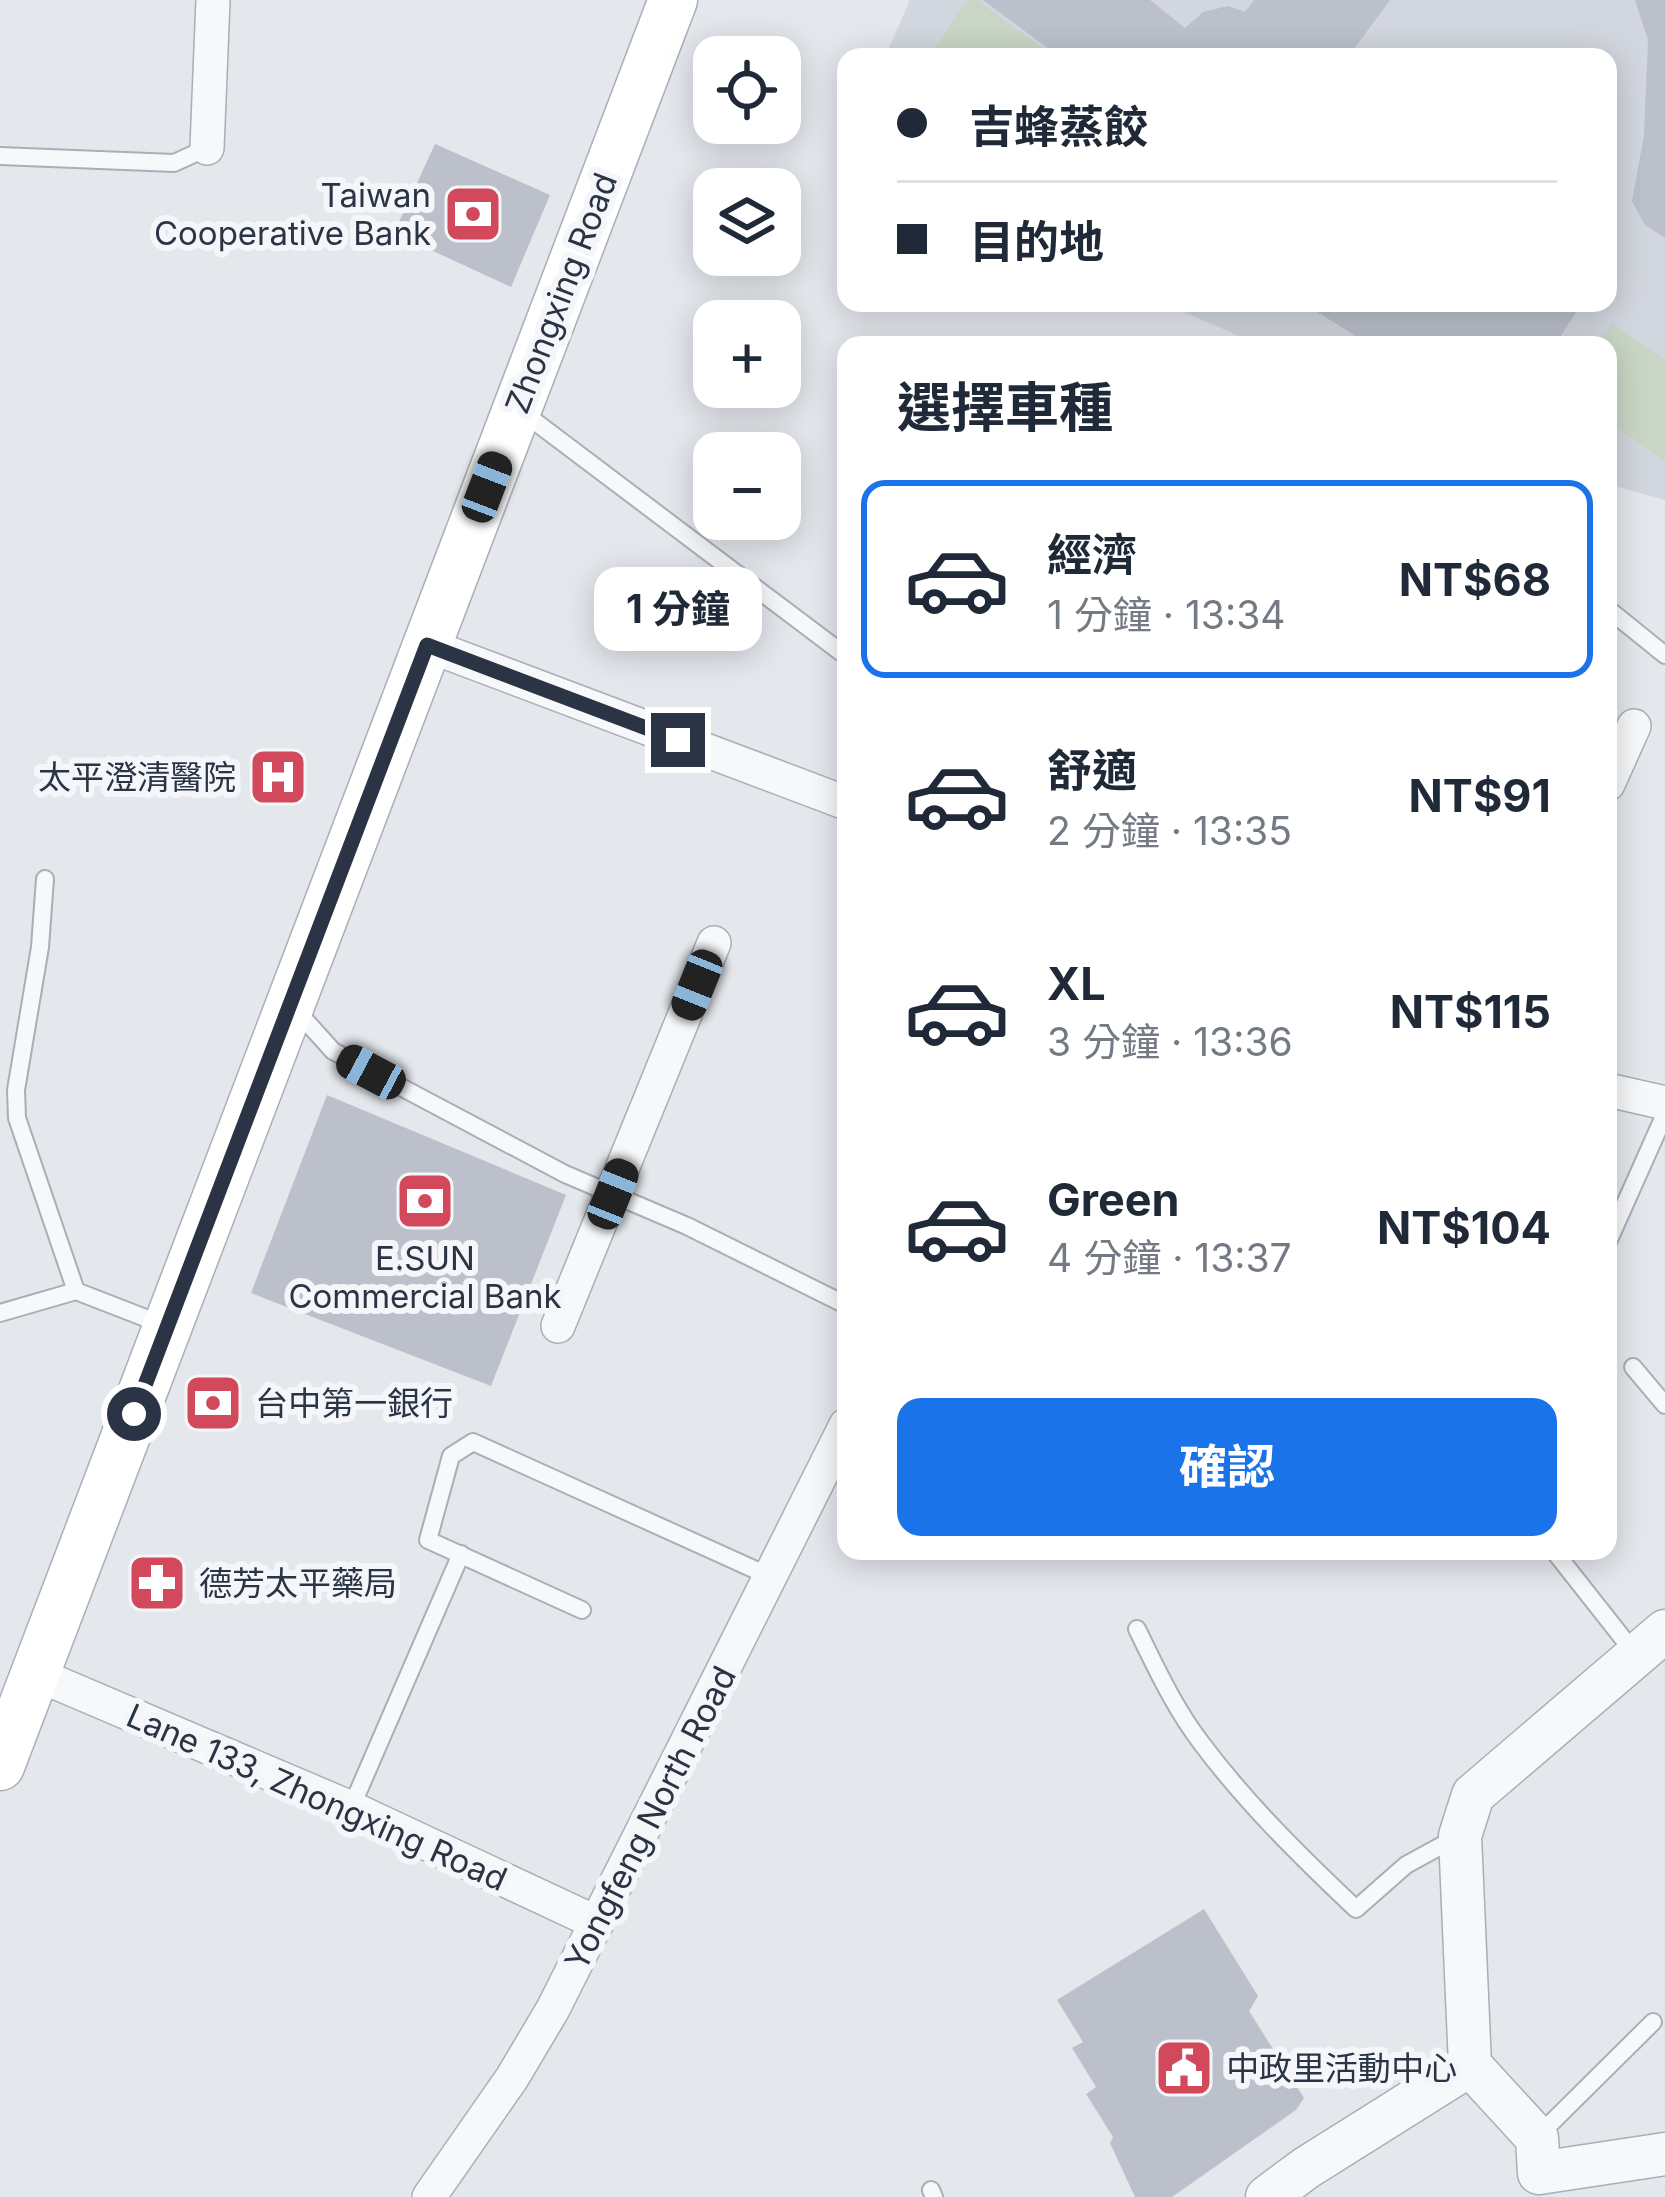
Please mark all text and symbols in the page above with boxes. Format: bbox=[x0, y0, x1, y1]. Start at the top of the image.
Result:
map controls bbox=[693, 36, 801, 540]
button: locate bbox=[693, 36, 801, 144]
text: 吉蜂蒸餃 bbox=[969, 99, 1149, 154]
street label: Zhongxing Road bbox=[497, 167, 625, 419]
button: layers bbox=[693, 168, 801, 276]
place label: Taiwan Cooperative Bank bbox=[154, 175, 431, 253]
bank icon: Taiwan Cooperative Bank bbox=[442, 183, 504, 245]
text: 目的地 bbox=[969, 214, 1104, 269]
button: + bbox=[693, 300, 801, 408]
text: 選擇車種 bbox=[897, 375, 1113, 440]
button: − bbox=[693, 432, 801, 540]
car bbox=[457, 447, 517, 527]
icon: car bbox=[903, 525, 1011, 633]
text: 經濟 bbox=[1047, 527, 1137, 582]
text: NT$68 bbox=[1399, 552, 1551, 607]
callout: 1 分鐘 bbox=[594, 566, 762, 650]
text: 1 分鐘 bbox=[626, 585, 730, 632]
text: 1 分鐘 · 13:34 bbox=[1047, 591, 1285, 638]
route end bbox=[651, 713, 705, 767]
icon: car bbox=[903, 741, 1011, 849]
text: 舒適 bbox=[1047, 743, 1137, 798]
hospital icon: 太平澄清醫院 bbox=[247, 746, 309, 808]
place label: 太平澄清醫院 bbox=[38, 757, 236, 797]
text: NT$91 bbox=[1409, 768, 1551, 823]
text: 2 分鐘 · 13:35 bbox=[1047, 807, 1292, 854]
car bbox=[667, 945, 727, 1025]
text: XL bbox=[1047, 956, 1106, 1011]
icon: car bbox=[903, 957, 1011, 1065]
text: NT$115 bbox=[1390, 984, 1551, 1039]
text: 3 分鐘 · 13:36 bbox=[1047, 1018, 1293, 1065]
car bbox=[331, 1039, 411, 1105]
car bbox=[583, 1154, 643, 1234]
bank icon: E.SUN Commercial Bank bbox=[394, 1170, 456, 1232]
text: Green bbox=[1047, 1172, 1180, 1227]
icon: car bbox=[903, 1173, 1011, 1281]
text: NT$104 bbox=[1377, 1200, 1551, 1255]
text: 4 分鐘 · 13:37 bbox=[1047, 1234, 1292, 1281]
place label: E.SUN Commercial Bank bbox=[288, 1238, 562, 1316]
bank icon: 台中第一銀行 bbox=[182, 1372, 244, 1434]
place label: 台中第一銀行 bbox=[255, 1383, 453, 1423]
route start bbox=[107, 1387, 161, 1441]
button: 確認 bbox=[897, 1398, 1557, 1536]
pharmacy icon: 德芳太平藥局 bbox=[126, 1552, 188, 1614]
place label: 德芳太平藥局 bbox=[199, 1563, 397, 1603]
street label: Yongfeng North Road bbox=[556, 1659, 744, 1977]
street label: Lane 133, Zhongxing Road bbox=[121, 1695, 513, 1899]
public building icon: 中政里活動中心 bbox=[1153, 2037, 1215, 2099]
place label: 中政里活動中心 bbox=[1226, 2048, 1457, 2088]

